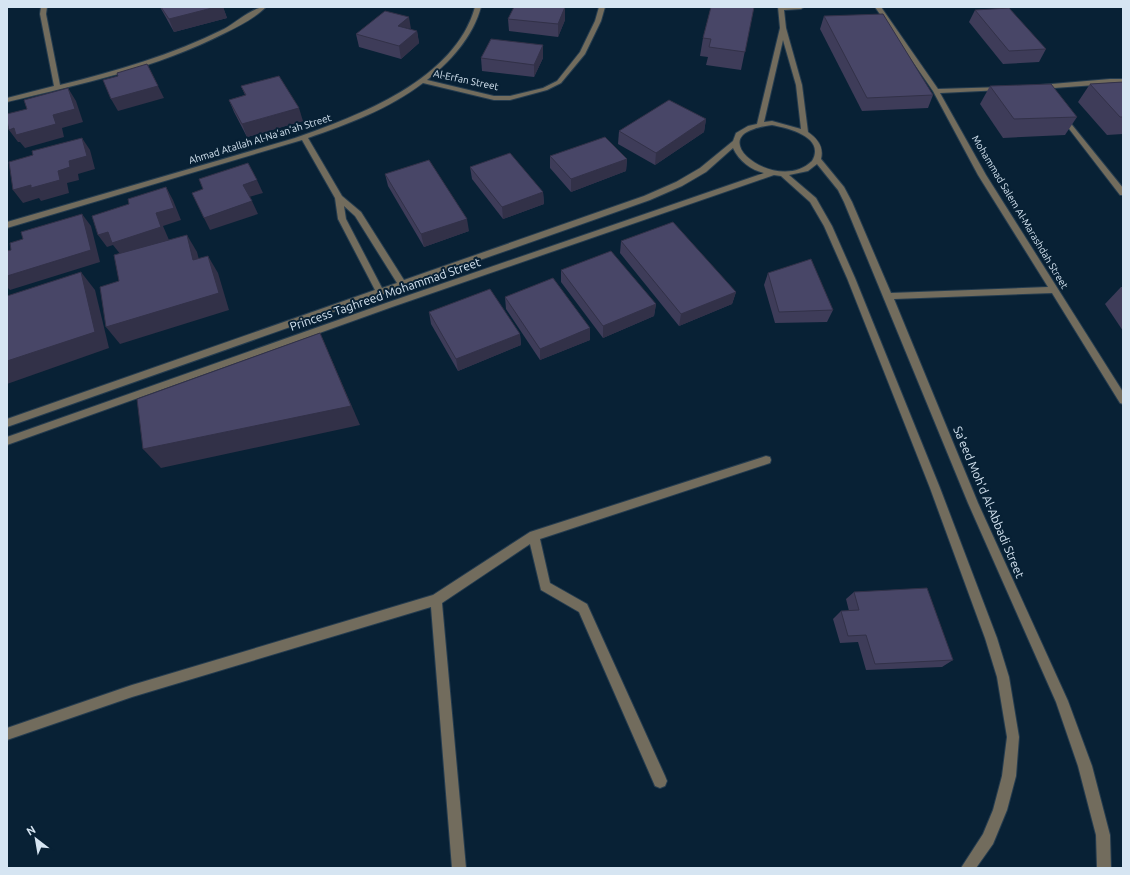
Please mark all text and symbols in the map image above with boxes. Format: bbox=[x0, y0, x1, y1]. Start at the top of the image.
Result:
street label: Al-Erfan Street bbox=[432, 68, 500, 92]
street label: Ahmad Atallah Al-Na‘an‘ah Street bbox=[187, 112, 333, 166]
street label: Mohammad Salem Al-Marashdah Street bbox=[970, 133, 1070, 291]
street label: Princess Taghreed Mohammad Street bbox=[288, 255, 482, 333]
street label: Sa'eed Moh'd Al-Abbadi Street bbox=[951, 424, 1027, 580]
north arrow bbox=[16, 819, 56, 859]
text: N bbox=[24, 823, 37, 838]

